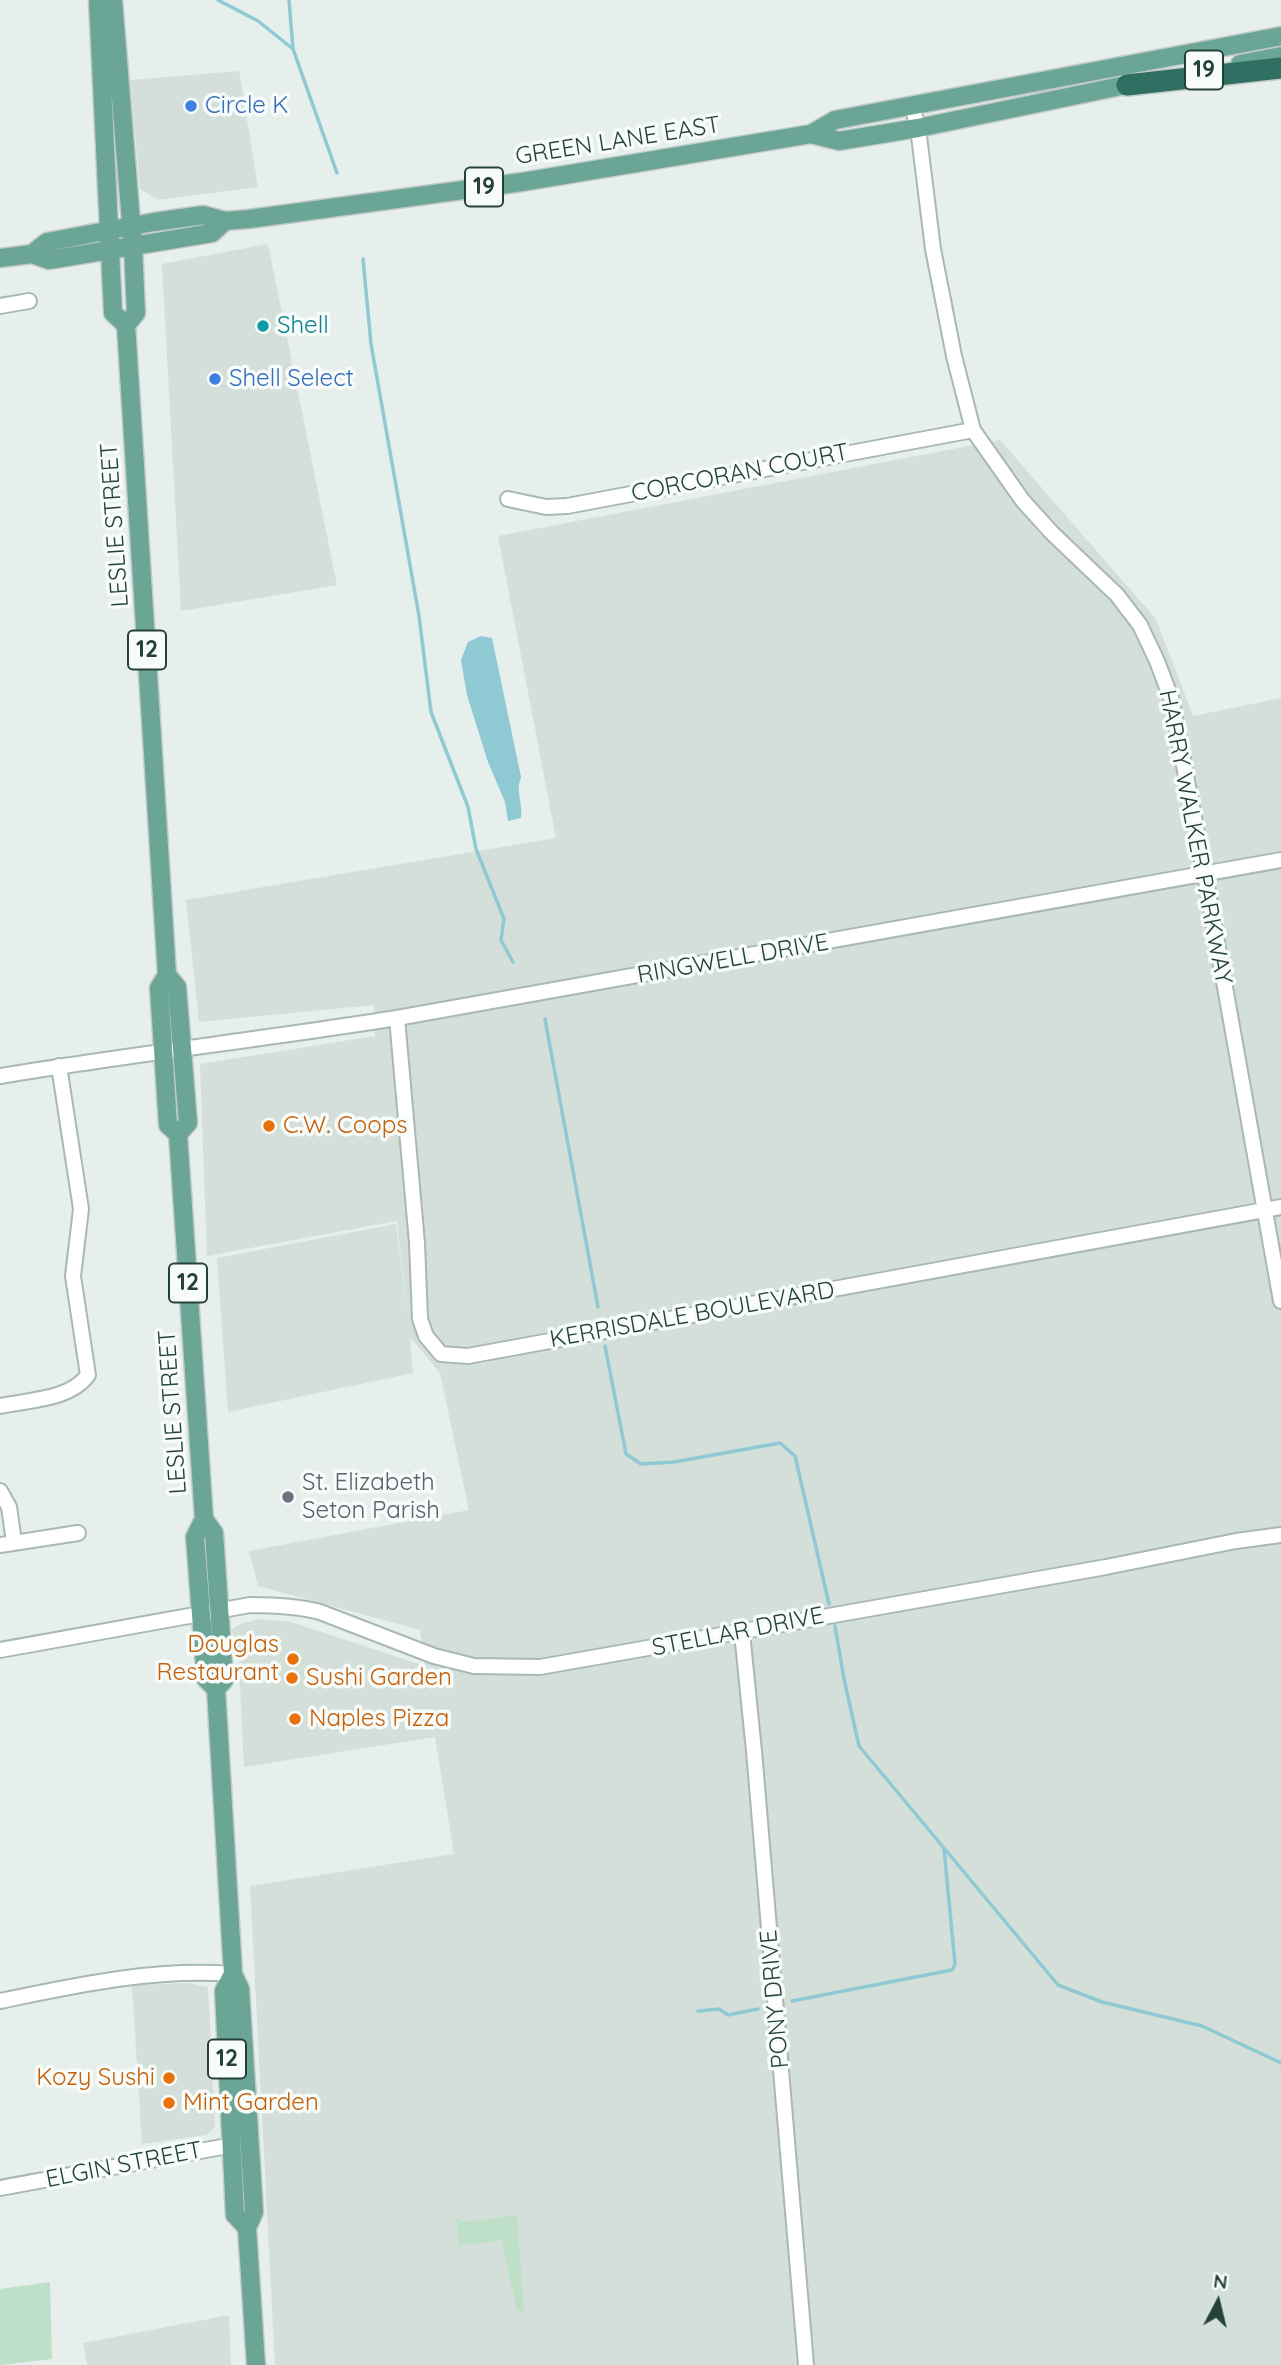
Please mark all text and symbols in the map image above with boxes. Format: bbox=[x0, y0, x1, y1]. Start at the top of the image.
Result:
road number: 19 bbox=[1185, 50, 1223, 90]
place label: Circle K bbox=[205, 92, 289, 120]
marker: Circle K bbox=[183, 98, 199, 114]
street label: GREEN LANE EAST bbox=[513, 111, 723, 171]
road number: 19 bbox=[465, 168, 503, 206]
place label: Shell bbox=[277, 312, 329, 340]
marker: Shell bbox=[255, 318, 271, 334]
place label: Shell Select bbox=[229, 365, 354, 393]
marker: Shell Select bbox=[207, 371, 223, 387]
street label: CORCORAN COURT bbox=[629, 438, 851, 508]
street label: LESLIE STREET bbox=[95, 442, 135, 608]
road number: 12 bbox=[128, 630, 166, 670]
street label: HARRY WALKER PARKWAY bbox=[1152, 687, 1238, 987]
street label: RINGWELL DRIVE bbox=[635, 928, 831, 990]
place label: C.W. Coops bbox=[283, 1112, 408, 1140]
marker: C.W. Coops bbox=[261, 1118, 277, 1134]
road number: 12 bbox=[169, 1264, 207, 1302]
street label: KERRISDALE BOULEVARD bbox=[547, 1276, 837, 1354]
street label: LESLIE STREET bbox=[153, 1329, 193, 1495]
place label: St. Elizabeth Seton Parish bbox=[302, 1469, 440, 1525]
marker: St. Elizabeth Seton Parish bbox=[280, 1489, 296, 1505]
street label: STELLAR DRIVE bbox=[650, 1601, 826, 1663]
place label: Douglas Restaurant bbox=[157, 1631, 279, 1687]
marker: Douglas Restaurant bbox=[285, 1651, 301, 1667]
place label: Sushi Garden bbox=[306, 1664, 452, 1692]
marker: Sushi Garden bbox=[284, 1670, 300, 1686]
place label: Naples Pizza bbox=[309, 1705, 449, 1733]
marker: Naples Pizza bbox=[287, 1711, 303, 1727]
street label: PONY DRIVE bbox=[755, 1928, 795, 2070]
road number: 12 bbox=[208, 2040, 246, 2078]
place label: Kozy Sushi bbox=[36, 2064, 155, 2092]
marker: Kozy Sushi bbox=[161, 2070, 177, 2086]
place label: Mint Garden bbox=[183, 2089, 319, 2117]
marker: Mint Garden bbox=[161, 2095, 177, 2111]
street label: ELGIN STREET bbox=[43, 2136, 205, 2194]
north arrow bbox=[1183, 2267, 1253, 2337]
text: N bbox=[1212, 2268, 1229, 2294]

